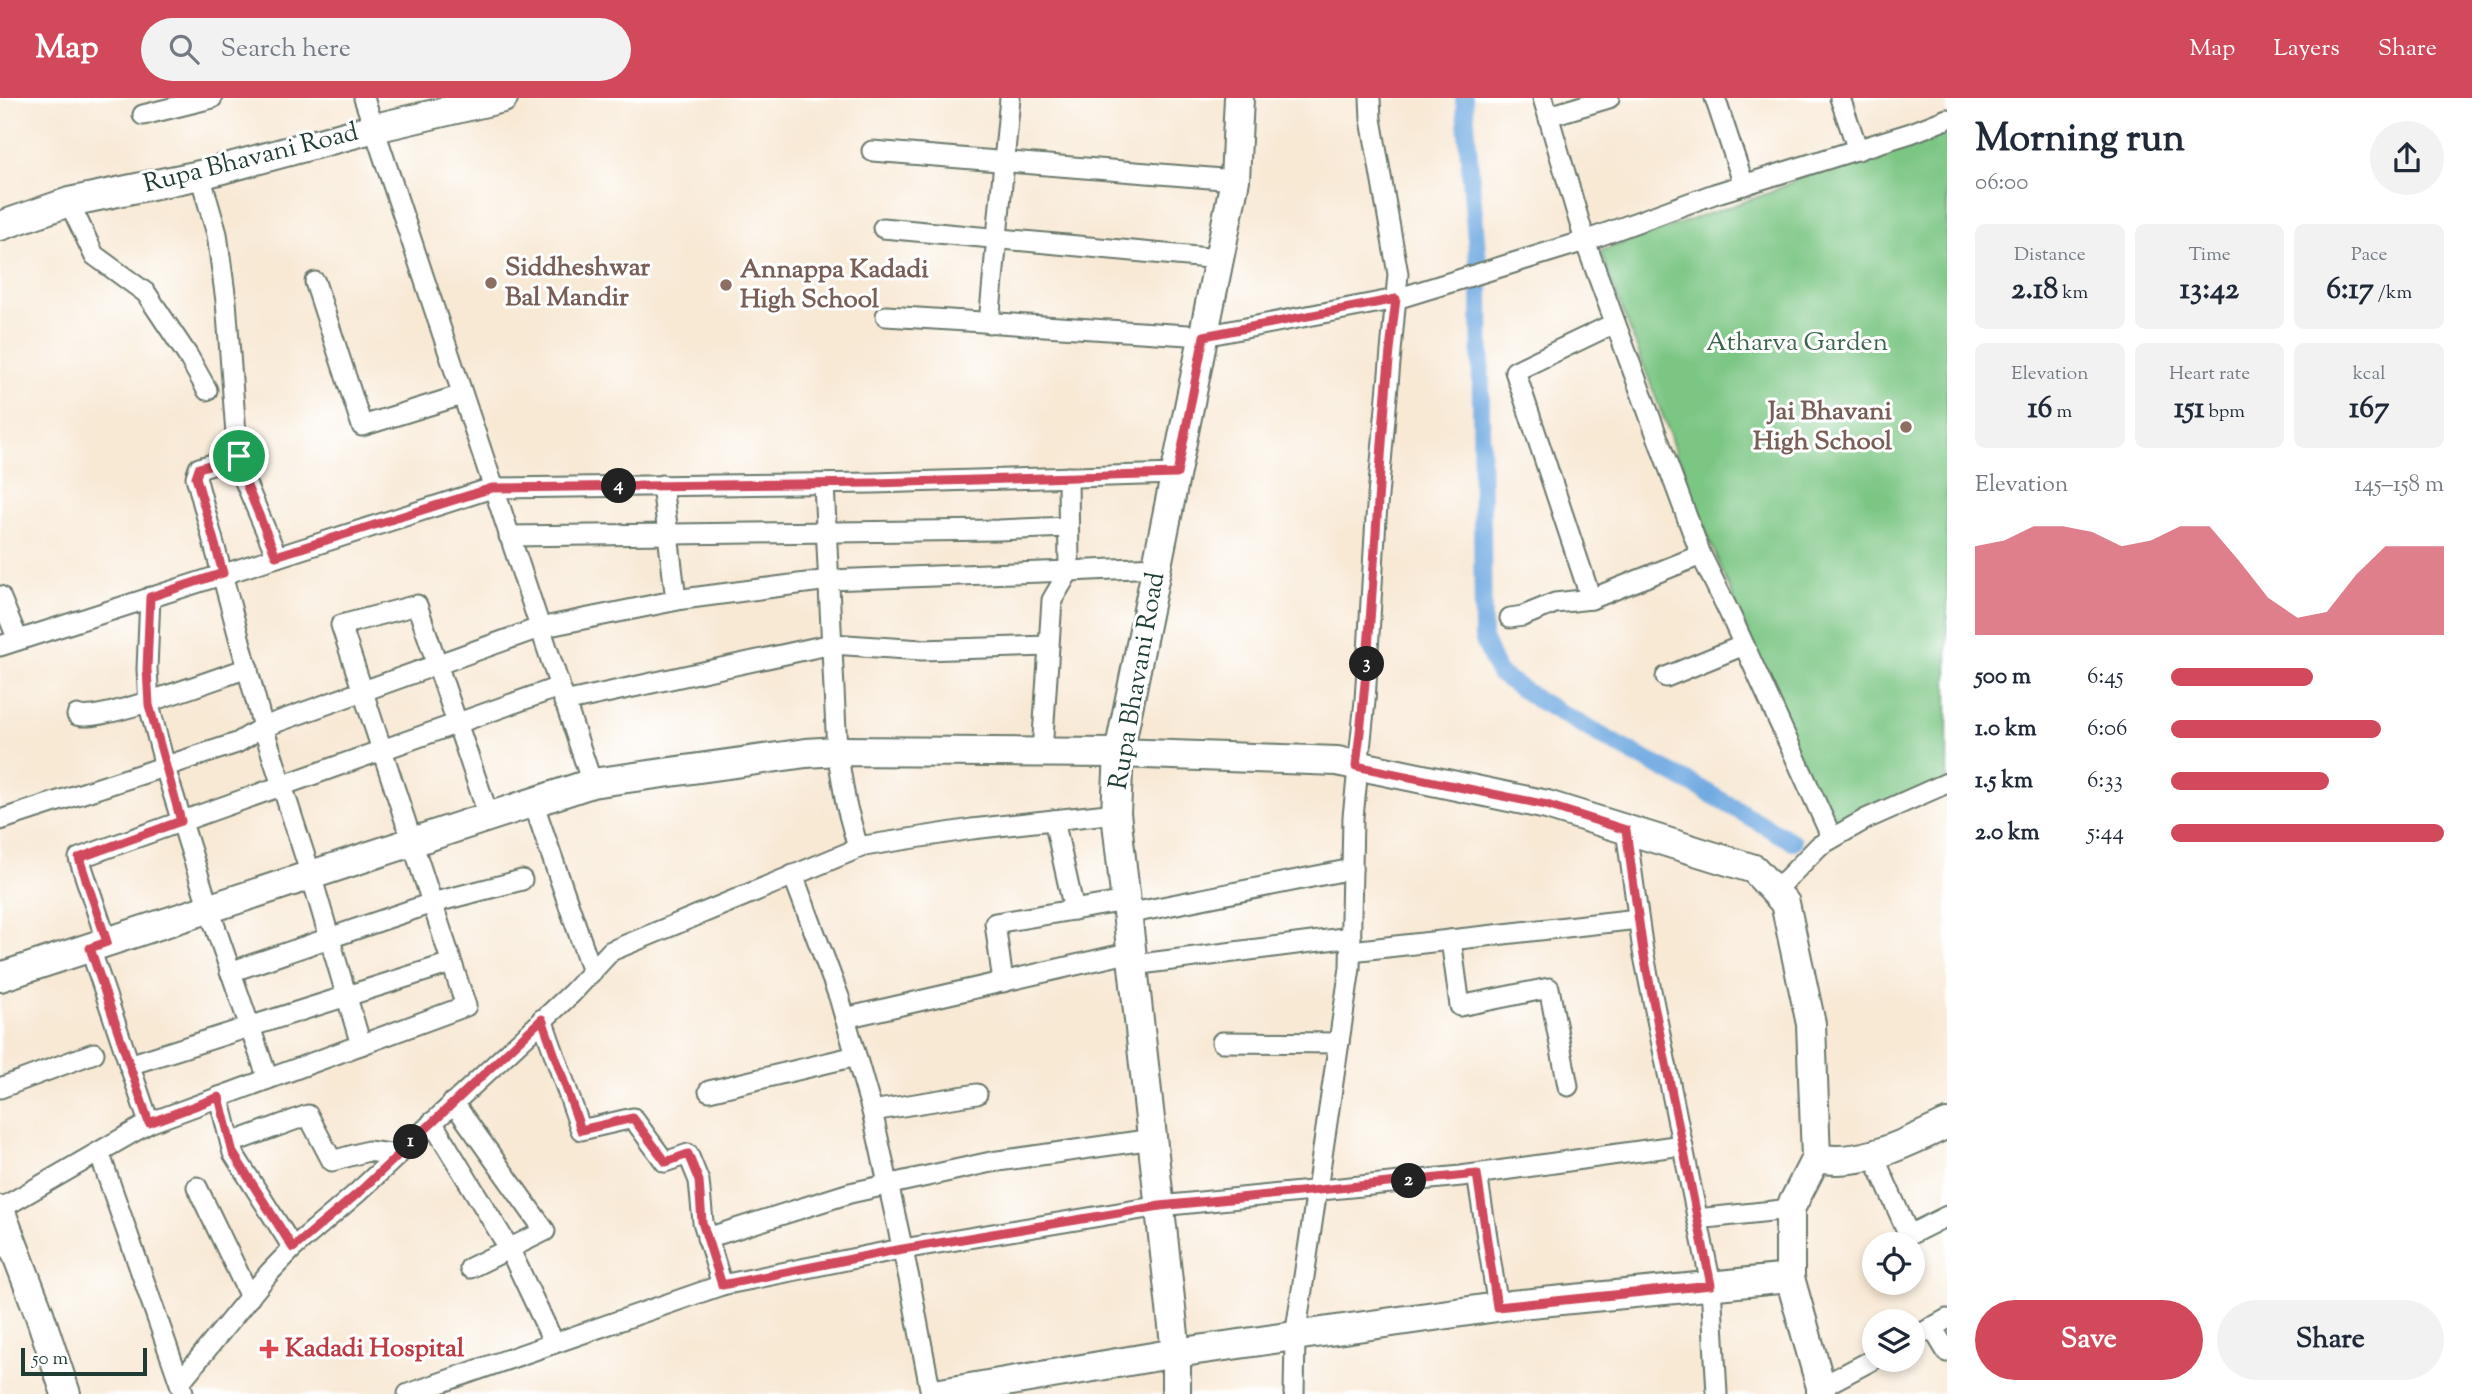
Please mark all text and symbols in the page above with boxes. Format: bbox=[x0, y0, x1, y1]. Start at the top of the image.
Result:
search box bbox=[141, 18, 631, 81]
text: Map bbox=[35, 25, 99, 73]
icon: search bbox=[165, 30, 203, 68]
text: Search here bbox=[221, 31, 351, 68]
text: Map bbox=[2189, 32, 2235, 66]
text: Layers bbox=[2273, 32, 2340, 66]
text: Share bbox=[2378, 32, 2437, 66]
street label: Rupa Bhavani Road bbox=[140, 114, 363, 204]
text: Morning run bbox=[1975, 114, 2185, 168]
button: share bbox=[2370, 121, 2444, 195]
text: 06:00 bbox=[1975, 167, 2028, 200]
text: Distance bbox=[2014, 242, 2086, 269]
text: Time bbox=[2188, 242, 2231, 269]
text: Pace bbox=[2351, 242, 2387, 269]
place label: Siddheshwar Bal Mandir bbox=[505, 250, 650, 317]
place label: Annappa Kadadi High School bbox=[740, 252, 929, 319]
text: 2.18 bbox=[2011, 269, 2058, 312]
text: 13:42 bbox=[2180, 269, 2239, 312]
text: 6:17 bbox=[2326, 269, 2374, 312]
marker: Siddheshwar Bal Mandir bbox=[483, 275, 499, 291]
marker: Annappa Kadadi High School bbox=[718, 277, 734, 293]
text: km bbox=[2058, 280, 2088, 307]
text: /km bbox=[2374, 280, 2412, 307]
park label: Atharva Garden bbox=[1706, 325, 1888, 362]
text: Elevation bbox=[2011, 361, 2088, 388]
text: Heart rate bbox=[2169, 361, 2250, 388]
text: kcal bbox=[2353, 361, 2385, 388]
text: 16 bbox=[2027, 388, 2053, 431]
text: 151 bbox=[2174, 388, 2205, 431]
text: 167 bbox=[2349, 388, 2389, 431]
place label: Jai Bhavani High School bbox=[1753, 394, 1893, 461]
text: m bbox=[2053, 399, 2072, 426]
text: bpm bbox=[2205, 399, 2245, 426]
marker: Jai Bhavani High School bbox=[1898, 419, 1914, 435]
pin bbox=[209, 426, 269, 486]
icon: arrive bbox=[220, 437, 258, 475]
pin: 4 bbox=[602, 468, 636, 504]
text: Elevation bbox=[1975, 469, 2068, 502]
text: 145–158 m bbox=[2354, 469, 2444, 502]
text: 4 bbox=[614, 472, 623, 499]
street label: Rupa Bhavani Road bbox=[1101, 569, 1175, 793]
pin: 3 bbox=[1350, 646, 1384, 682]
text: 3 bbox=[1363, 650, 1370, 677]
text: 500 m bbox=[1975, 661, 2031, 694]
text: 6:45 bbox=[2087, 661, 2124, 694]
text: 1.0 km bbox=[1975, 713, 2037, 746]
text: 6:06 bbox=[2087, 713, 2128, 746]
text: 1.5 km bbox=[1975, 765, 2033, 798]
text: 6:33 bbox=[2087, 765, 2123, 798]
text: 2.0 km bbox=[1975, 817, 2040, 850]
text: 5:44 bbox=[2087, 817, 2124, 850]
pin: 1 bbox=[394, 1124, 428, 1160]
text: 1 bbox=[407, 1128, 414, 1155]
pin: 2 bbox=[1392, 1164, 1426, 1198]
text: 2 bbox=[1404, 1167, 1413, 1194]
map controls bbox=[1862, 1232, 1925, 1372]
button: locate bbox=[1862, 1232, 1925, 1295]
button: Save bbox=[1975, 1300, 2203, 1380]
button: Share bbox=[2217, 1300, 2444, 1380]
button: layers bbox=[1862, 1309, 1925, 1372]
place label: Kadadi Hospital bbox=[285, 1331, 465, 1368]
marker: Kadadi Hospital bbox=[259, 1339, 279, 1359]
scale bar bbox=[21, 1345, 147, 1377]
text: 50 m bbox=[32, 1346, 68, 1373]

